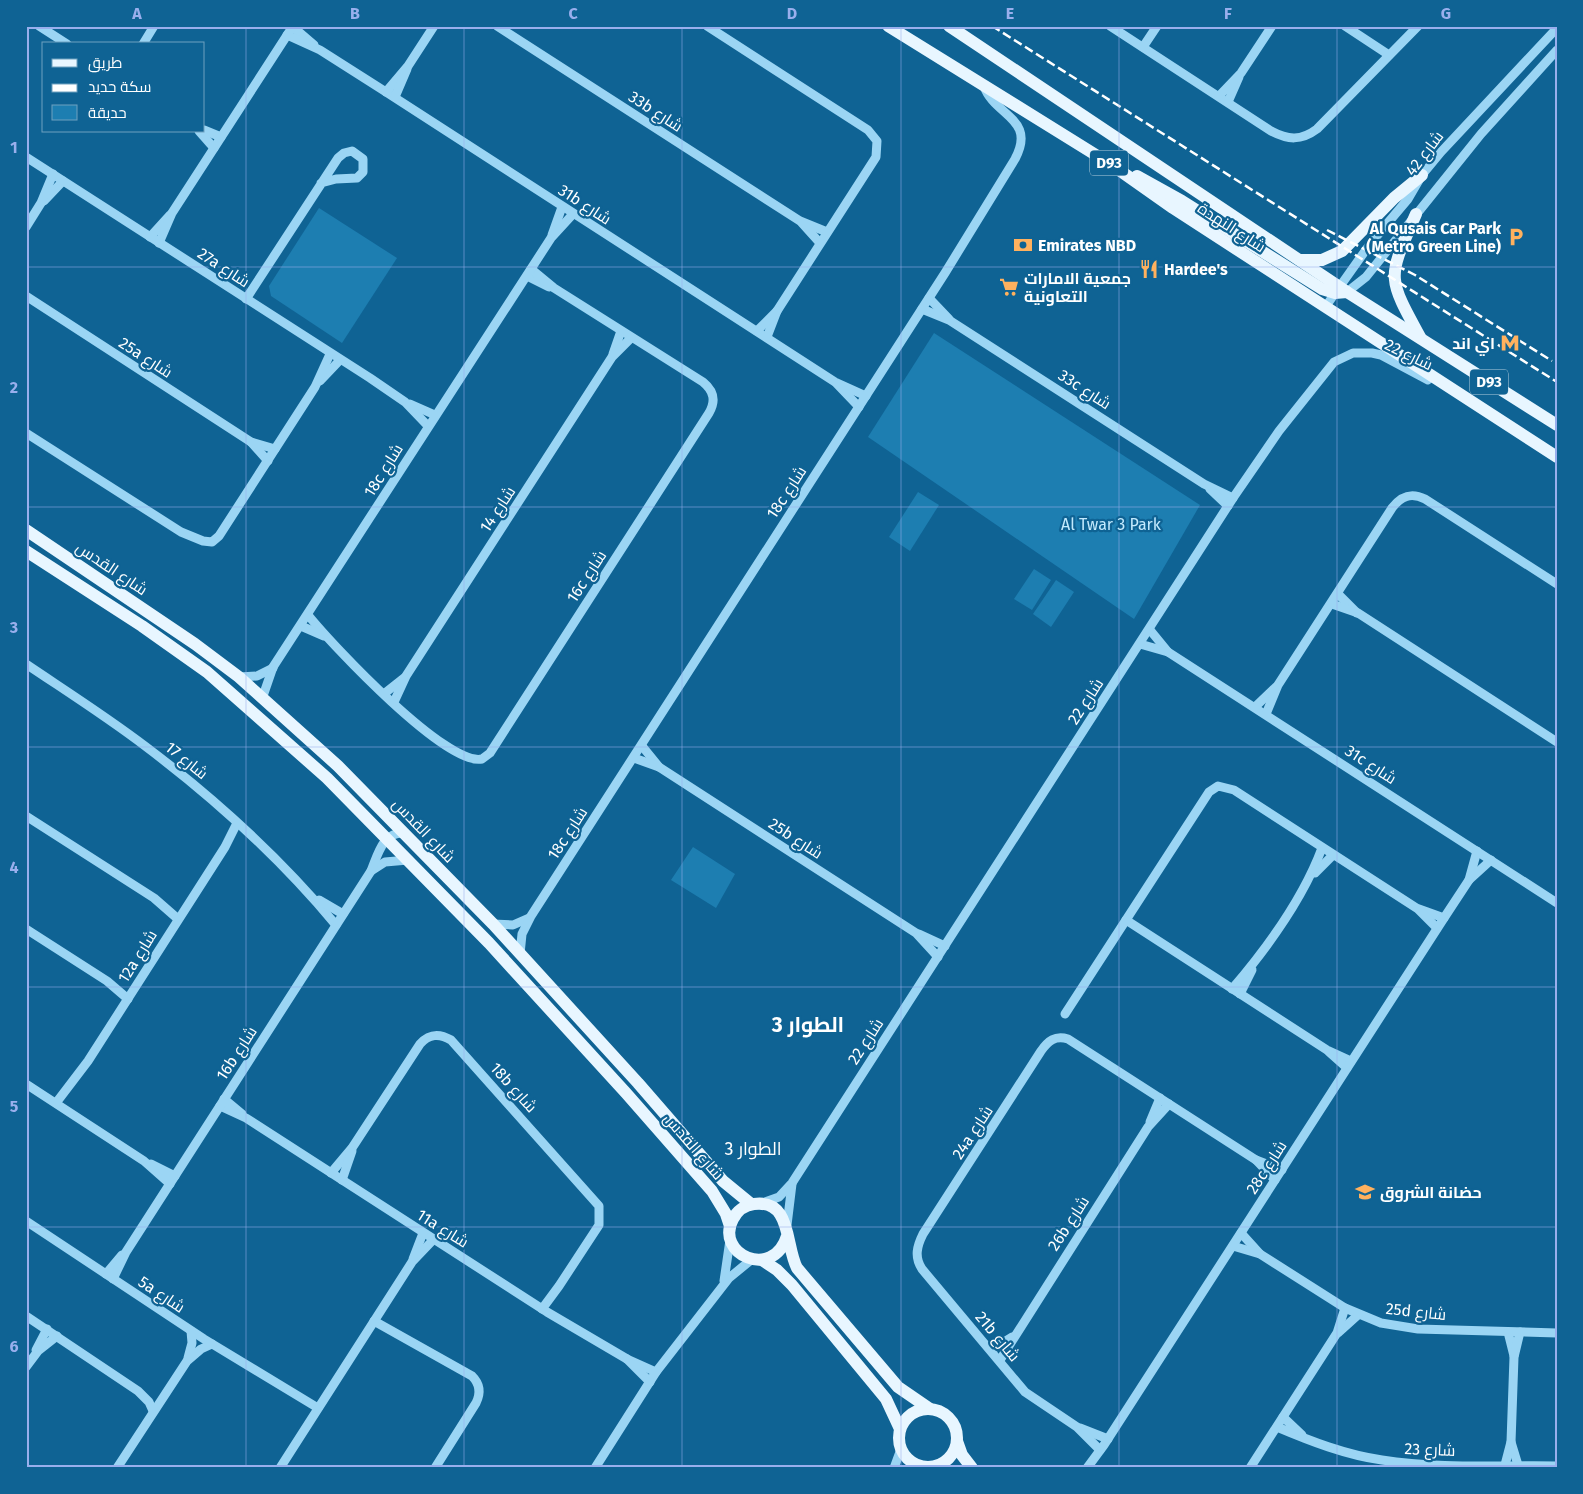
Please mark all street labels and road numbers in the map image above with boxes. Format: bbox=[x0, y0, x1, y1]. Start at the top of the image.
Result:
street label: 33b شارع bbox=[624, 87, 686, 138]
street label: شارع 42 bbox=[1401, 127, 1449, 181]
road number: D93 bbox=[1090, 150, 1128, 176]
street label: 31b شارع bbox=[554, 180, 615, 230]
street label: شارع النهدة bbox=[1193, 198, 1269, 258]
street label: 27a شارع bbox=[193, 244, 253, 293]
street label: 25a شارع bbox=[114, 333, 176, 383]
street label: شارع 22 bbox=[1381, 335, 1436, 376]
street label: 33c شارع bbox=[1054, 365, 1115, 415]
road number: D93 bbox=[1470, 370, 1508, 394]
street label: 18c شارع bbox=[360, 440, 409, 501]
street label: 18c شارع bbox=[762, 463, 812, 523]
street label: شارع 14 bbox=[476, 483, 521, 537]
street label: شارع القدس bbox=[71, 538, 151, 601]
street label: 16c شارع bbox=[563, 547, 612, 607]
street label: شارع 22 bbox=[1064, 675, 1109, 729]
street label: شارع 17 bbox=[160, 737, 212, 785]
street label: 31c شارع bbox=[1340, 741, 1400, 790]
street label: شارع القدس bbox=[387, 794, 459, 868]
street label: 18c شارع bbox=[543, 804, 593, 864]
street label: 25b شارع bbox=[764, 814, 826, 865]
street label: 12a شارع bbox=[114, 926, 163, 987]
street label: شارع 22 bbox=[844, 1015, 889, 1069]
street label: 16b شارع bbox=[212, 1023, 262, 1085]
street label: 18b شارع bbox=[485, 1058, 541, 1118]
street label: 24a شارع bbox=[948, 1102, 998, 1164]
street label: شارع القدس bbox=[658, 1109, 728, 1185]
street label: 28c شارع bbox=[1242, 1137, 1292, 1199]
street label: 26b شارع bbox=[1044, 1192, 1095, 1255]
street label: 11a شارع bbox=[412, 1205, 472, 1253]
street label: 5a شارع bbox=[134, 1272, 189, 1318]
street label: 25d شارع bbox=[1385, 1299, 1447, 1326]
street label: 21b شارع bbox=[970, 1308, 1024, 1366]
street label: شارع 23 bbox=[1404, 1439, 1456, 1462]

